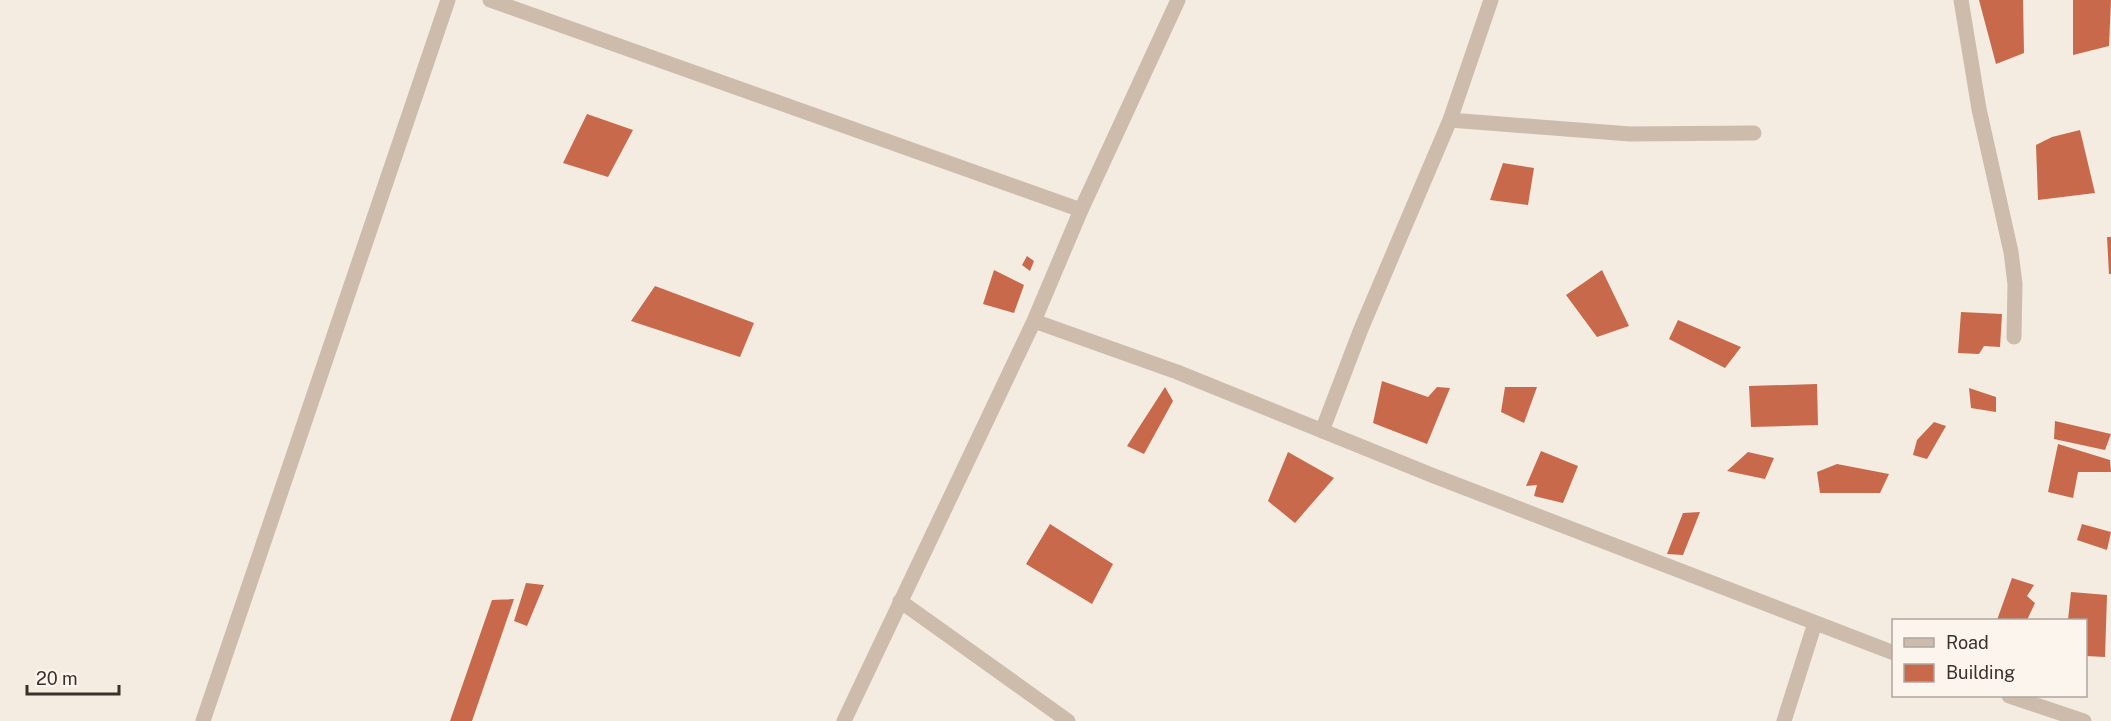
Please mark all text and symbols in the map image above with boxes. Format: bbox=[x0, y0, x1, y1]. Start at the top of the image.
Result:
legend bbox=[1892, 619, 2087, 697]
text: Road bbox=[1946, 632, 1989, 653]
scale bar bbox=[27, 658, 118, 696]
text: Building bbox=[1946, 662, 2015, 683]
text: 20 m bbox=[36, 668, 78, 689]

